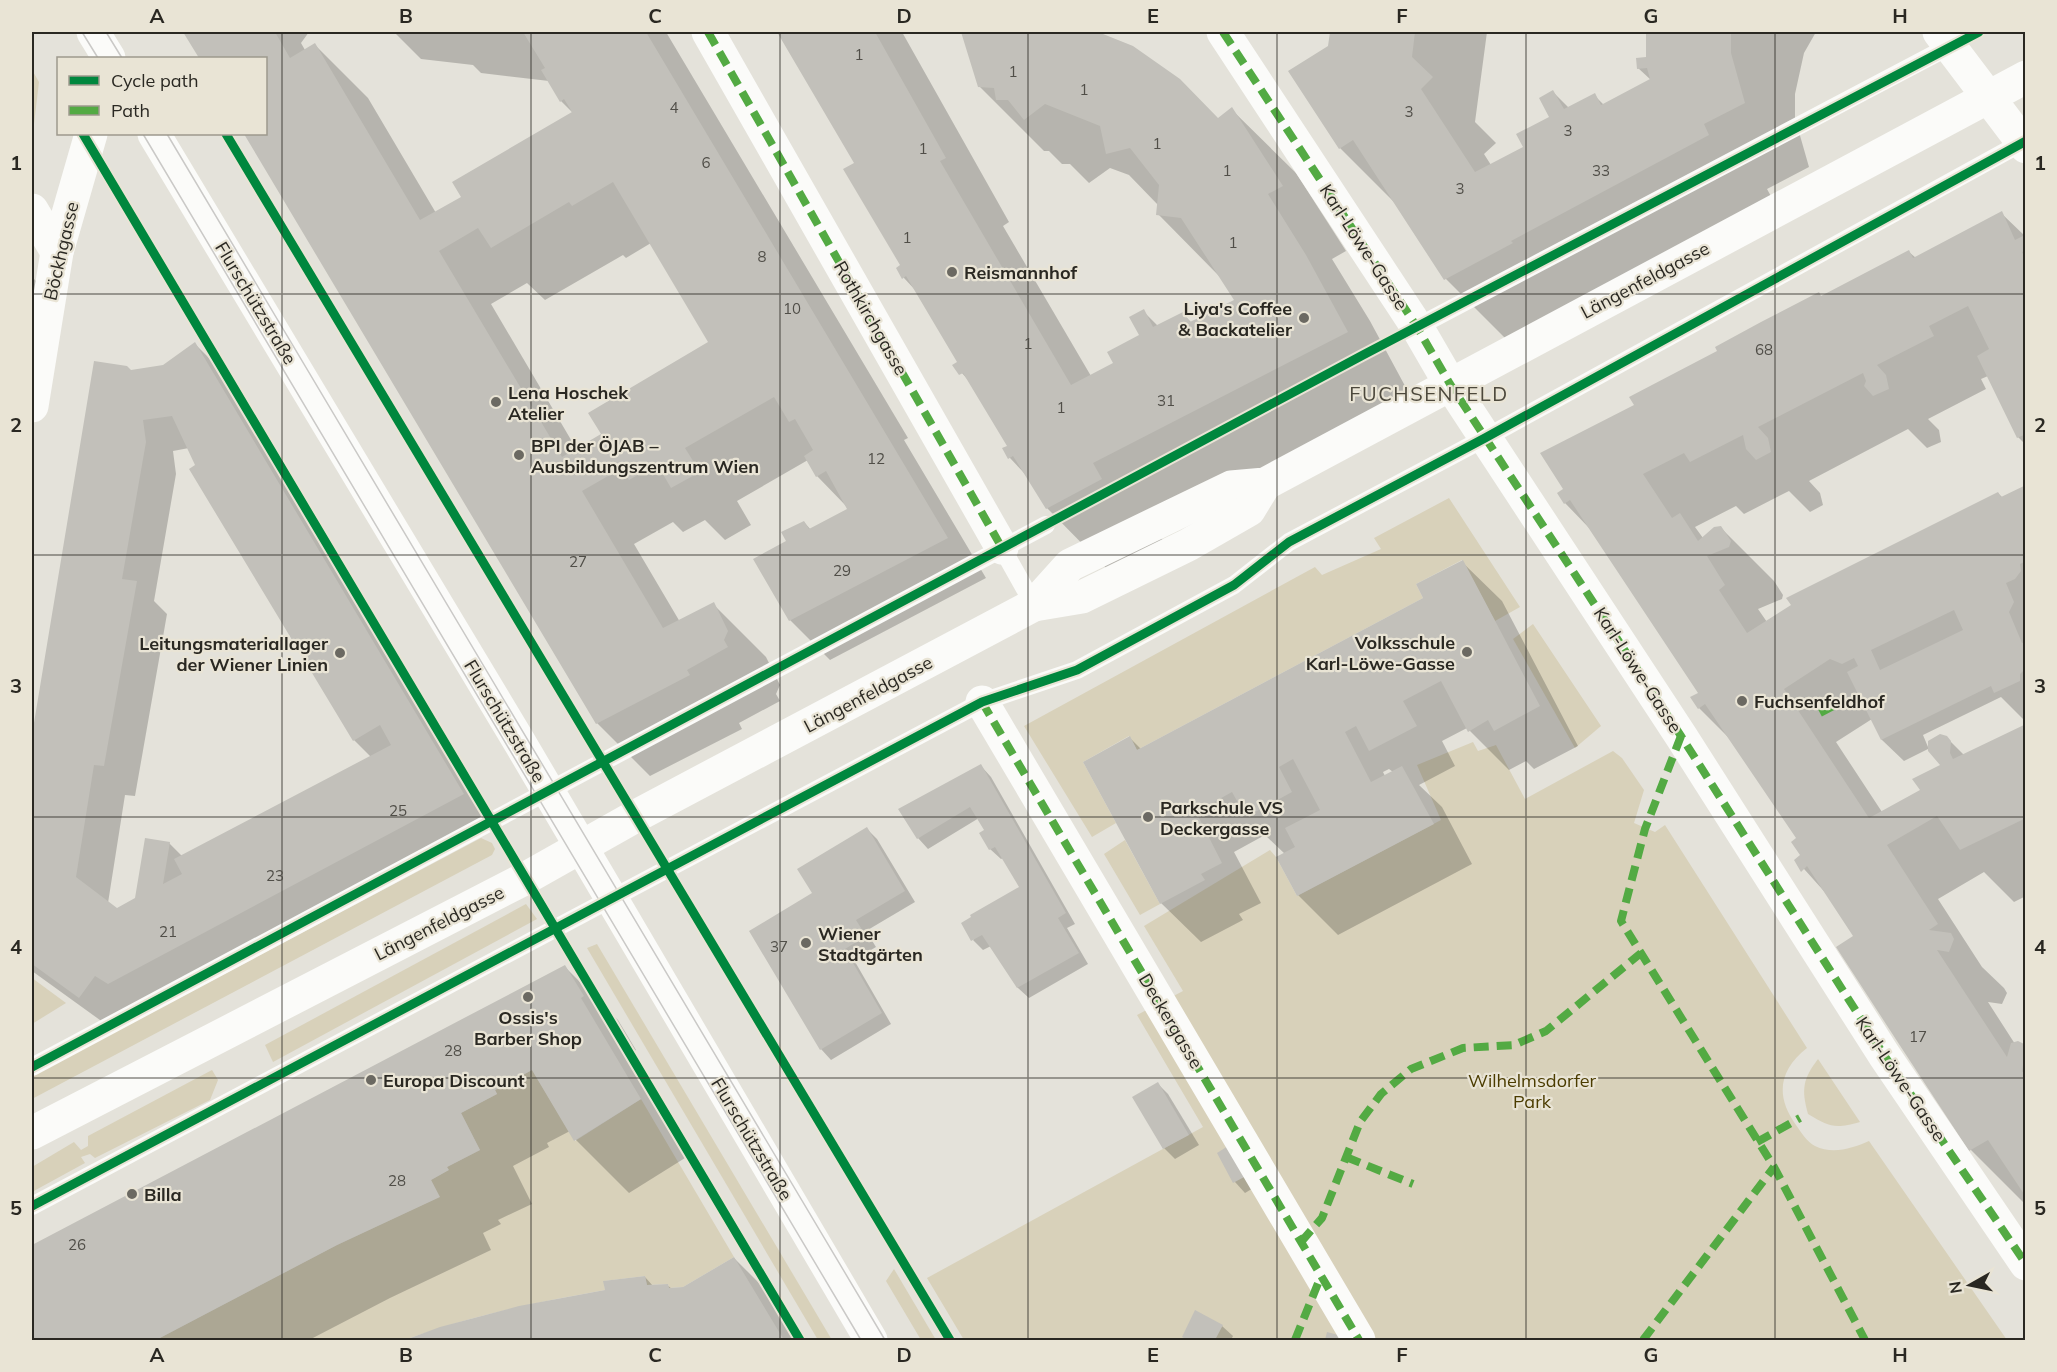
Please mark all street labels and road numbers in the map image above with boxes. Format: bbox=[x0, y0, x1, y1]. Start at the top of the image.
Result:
street label: Karl-Löwe-Gasse bbox=[1315, 180, 1413, 314]
street label: Böckhgasse bbox=[38, 199, 84, 303]
street label: Längenfeldgasse bbox=[1577, 236, 1713, 324]
street label: Flurschützstraße bbox=[210, 237, 302, 369]
street label: Rothkirchgasse bbox=[829, 257, 913, 379]
street label: Karl-Löwe-Gasse bbox=[1589, 603, 1687, 737]
street label: Längenfeldgasse bbox=[800, 650, 936, 738]
street label: Flurschützstraße bbox=[459, 655, 551, 787]
street label: Längenfeldgasse bbox=[370, 880, 508, 966]
street label: Deckergasse bbox=[1134, 969, 1208, 1073]
street label: Karl-Löwe-Gasse bbox=[1851, 1012, 1951, 1146]
street label: Flurschützstraße bbox=[706, 1073, 798, 1205]

